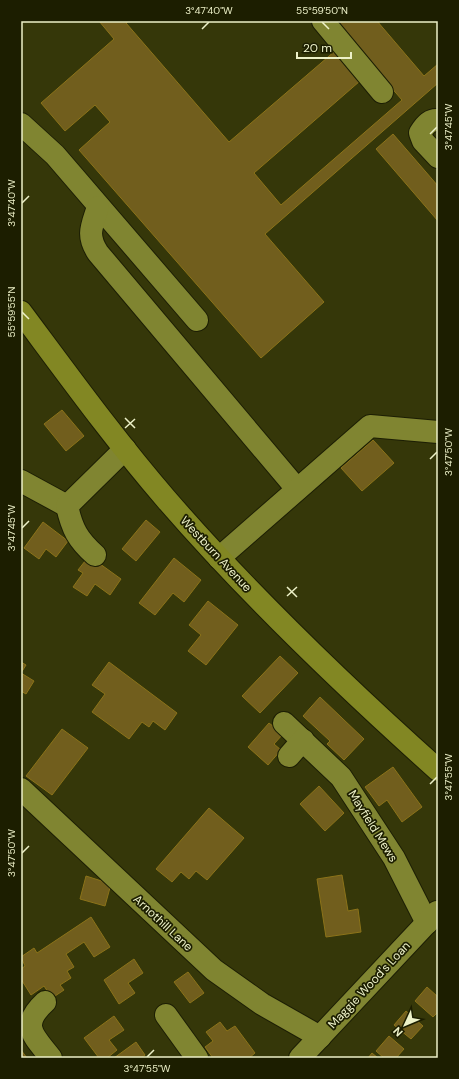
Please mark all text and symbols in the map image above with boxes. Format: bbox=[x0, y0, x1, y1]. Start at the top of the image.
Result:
text: 3°47'40"W bbox=[185, 4, 233, 17]
text: 55°59'50"N bbox=[296, 4, 348, 17]
scale bar bbox=[297, 34, 351, 60]
text: 20 m bbox=[303, 40, 332, 56]
text: 3°47'45"W bbox=[442, 103, 455, 150]
text: 3°47'40"W bbox=[5, 179, 18, 227]
text: 55°59'55"N bbox=[5, 286, 18, 337]
text: 3°47'50"W bbox=[442, 428, 455, 476]
text: 3°47'45"W bbox=[5, 504, 18, 551]
street label: Westburn Avenue bbox=[177, 513, 255, 595]
text: 3°47'55"W bbox=[442, 753, 455, 800]
street label: Mayfield Mews bbox=[345, 787, 401, 865]
text: 3°47'50"W bbox=[5, 829, 18, 877]
street label: Arnothill Lane bbox=[130, 891, 196, 955]
street label: Maggie Wood's Loan bbox=[324, 938, 414, 1032]
north arrow bbox=[385, 1005, 425, 1045]
text: N bbox=[390, 1024, 406, 1040]
text: 3°47'55"W bbox=[124, 1062, 171, 1075]

